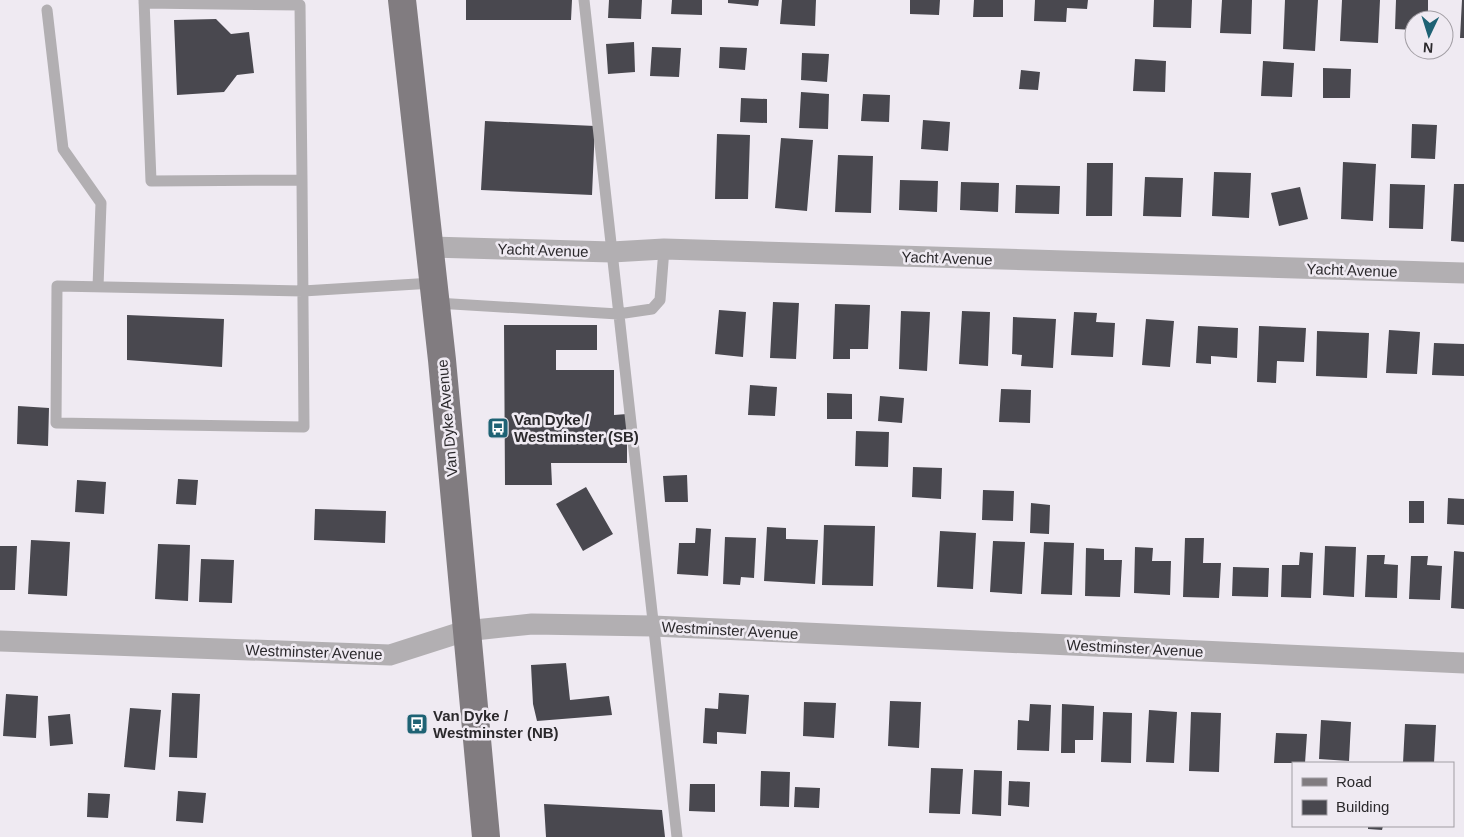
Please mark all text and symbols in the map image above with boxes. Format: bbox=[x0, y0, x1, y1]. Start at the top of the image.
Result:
north arrow bbox=[1404, 10, 1454, 60]
text: N bbox=[1422, 40, 1434, 56]
street label: Yacht Avenue bbox=[497, 240, 589, 260]
street label: Yacht Avenue bbox=[901, 248, 993, 268]
street label: Yacht Avenue bbox=[1306, 260, 1398, 280]
street label: Van Dyke Avenue bbox=[433, 359, 461, 477]
place label: Van Dyke / Westminster (SB) bbox=[514, 411, 639, 445]
bus stop icon: Van Dyke / Westminster (SB) bbox=[486, 416, 510, 440]
street label: Westminster Avenue bbox=[661, 618, 799, 642]
street label: Westminster Avenue bbox=[1066, 636, 1204, 660]
street label: Westminster Avenue bbox=[245, 641, 383, 663]
place label: Van Dyke / Westminster (NB) bbox=[433, 707, 559, 741]
bus stop icon: Van Dyke / Westminster (NB) bbox=[405, 712, 429, 736]
legend bbox=[1292, 762, 1454, 827]
text: Road bbox=[1336, 773, 1372, 790]
text: Building bbox=[1336, 798, 1389, 815]

